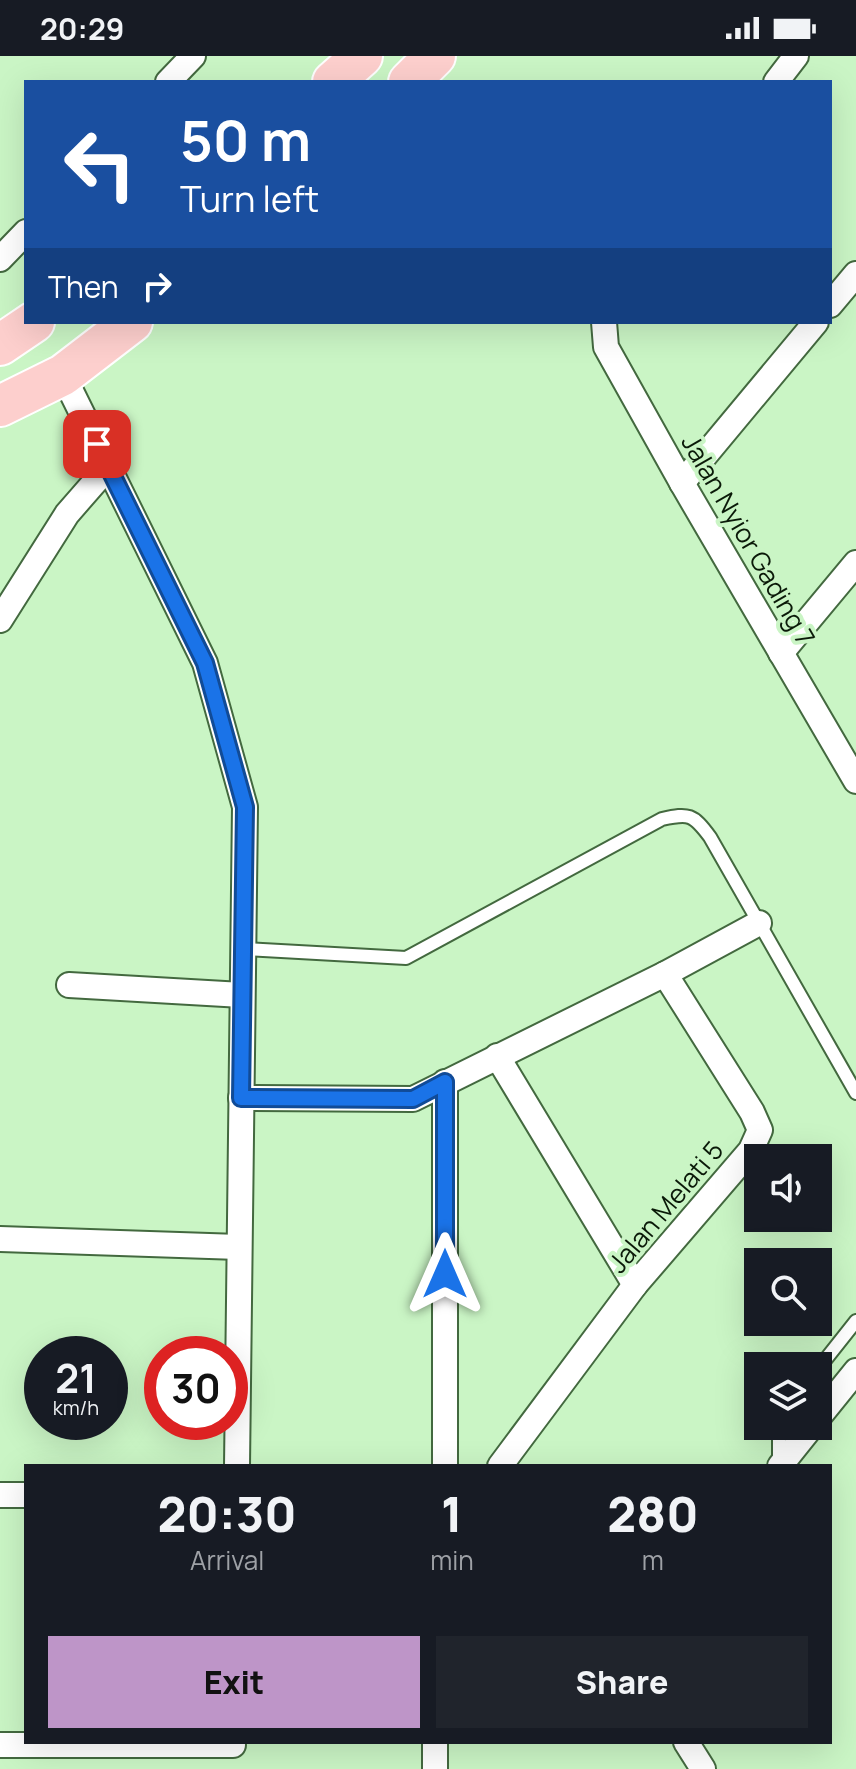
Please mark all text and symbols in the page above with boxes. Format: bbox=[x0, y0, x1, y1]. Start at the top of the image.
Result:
text: 20:29 bbox=[40, 8, 124, 49]
text: 50 m bbox=[180, 101, 311, 178]
icon: left bbox=[48, 112, 152, 216]
text: Turn left bbox=[180, 174, 319, 223]
icon: right bbox=[135, 264, 179, 308]
text: Then bbox=[48, 266, 119, 307]
pin bbox=[63, 410, 131, 478]
icon: arrive bbox=[75, 422, 119, 466]
street label: Jalan Nyior Gading 7 bbox=[674, 427, 824, 652]
street label: Jalan Melati 5 bbox=[599, 1133, 731, 1280]
map controls bbox=[744, 1144, 832, 1440]
button: sound bbox=[744, 1144, 832, 1232]
position arrow bbox=[403, 1232, 487, 1316]
button: search bbox=[744, 1248, 832, 1336]
speed limit sign: 30 bbox=[144, 1336, 248, 1440]
text: 21 bbox=[55, 1350, 97, 1405]
button: layers bbox=[744, 1352, 832, 1440]
text: km/h bbox=[53, 1394, 99, 1421]
text: 20:30 bbox=[157, 1481, 297, 1546]
text: 1 bbox=[441, 1481, 463, 1546]
text: 280 bbox=[607, 1481, 698, 1546]
text: Arrival bbox=[190, 1542, 264, 1578]
text: min bbox=[430, 1542, 474, 1578]
text: m bbox=[642, 1542, 664, 1578]
button: Exit bbox=[48, 1636, 420, 1728]
button: Share bbox=[436, 1636, 808, 1728]

